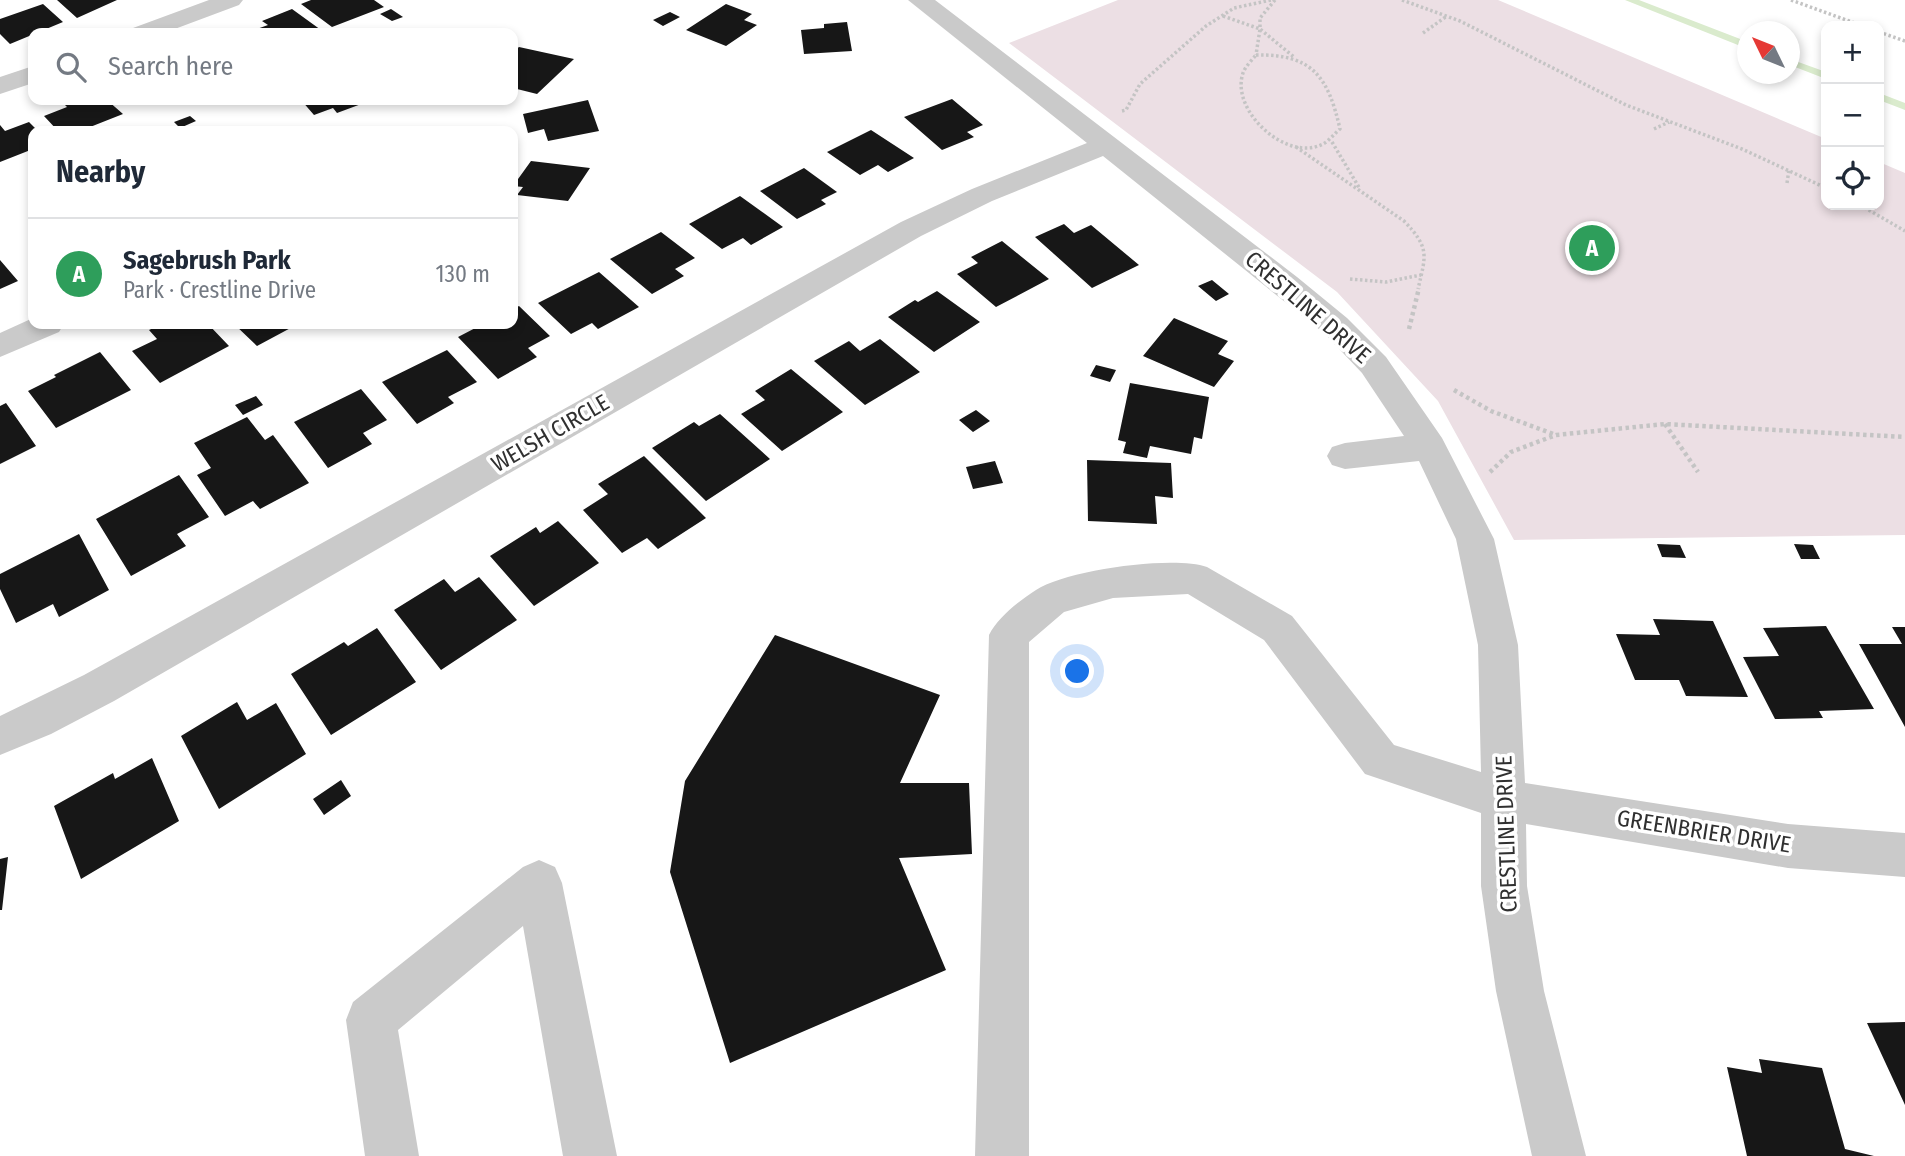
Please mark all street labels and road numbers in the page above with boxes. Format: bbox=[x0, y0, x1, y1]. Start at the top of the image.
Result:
street label: CRESTLINE DRIVE bbox=[1240, 245, 1376, 369]
street label: WELSH CIRCLE bbox=[486, 388, 614, 478]
street label: CRESTLINE DRIVE bbox=[1489, 755, 1523, 913]
street label: GREENBRIER DRIVE bbox=[1615, 803, 1793, 859]

